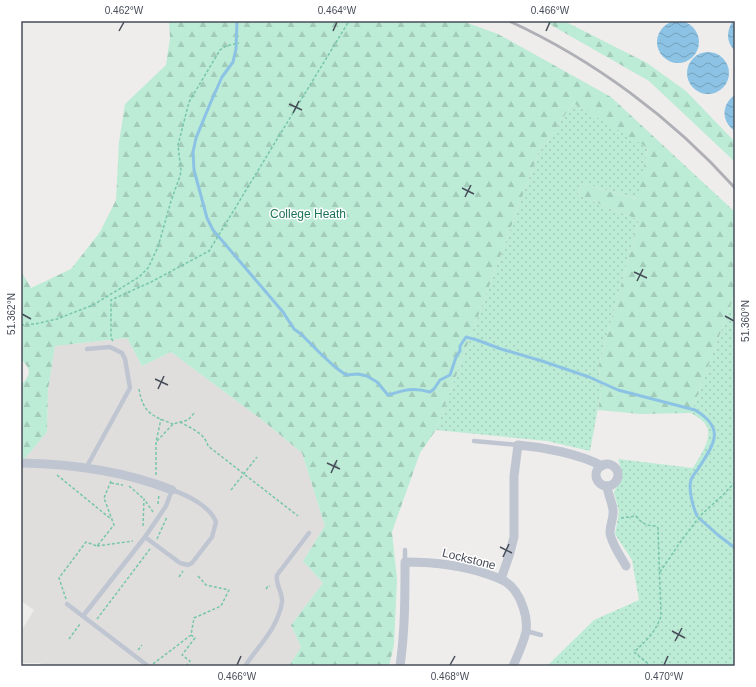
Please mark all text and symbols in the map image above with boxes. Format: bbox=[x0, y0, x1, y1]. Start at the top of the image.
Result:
text: 0.462°W bbox=[105, 5, 144, 16]
text: 0.464°W bbox=[318, 5, 357, 16]
text: 0.466°W bbox=[531, 5, 570, 16]
park label: College Heath bbox=[270, 207, 346, 221]
text: 51.362°N bbox=[6, 293, 17, 335]
text: 51.360°N bbox=[740, 300, 751, 342]
street label: Lockstone bbox=[441, 546, 498, 572]
text: 0.466°W bbox=[218, 671, 257, 682]
text: 0.468°W bbox=[431, 671, 470, 682]
text: 0.470°W bbox=[645, 671, 684, 682]

